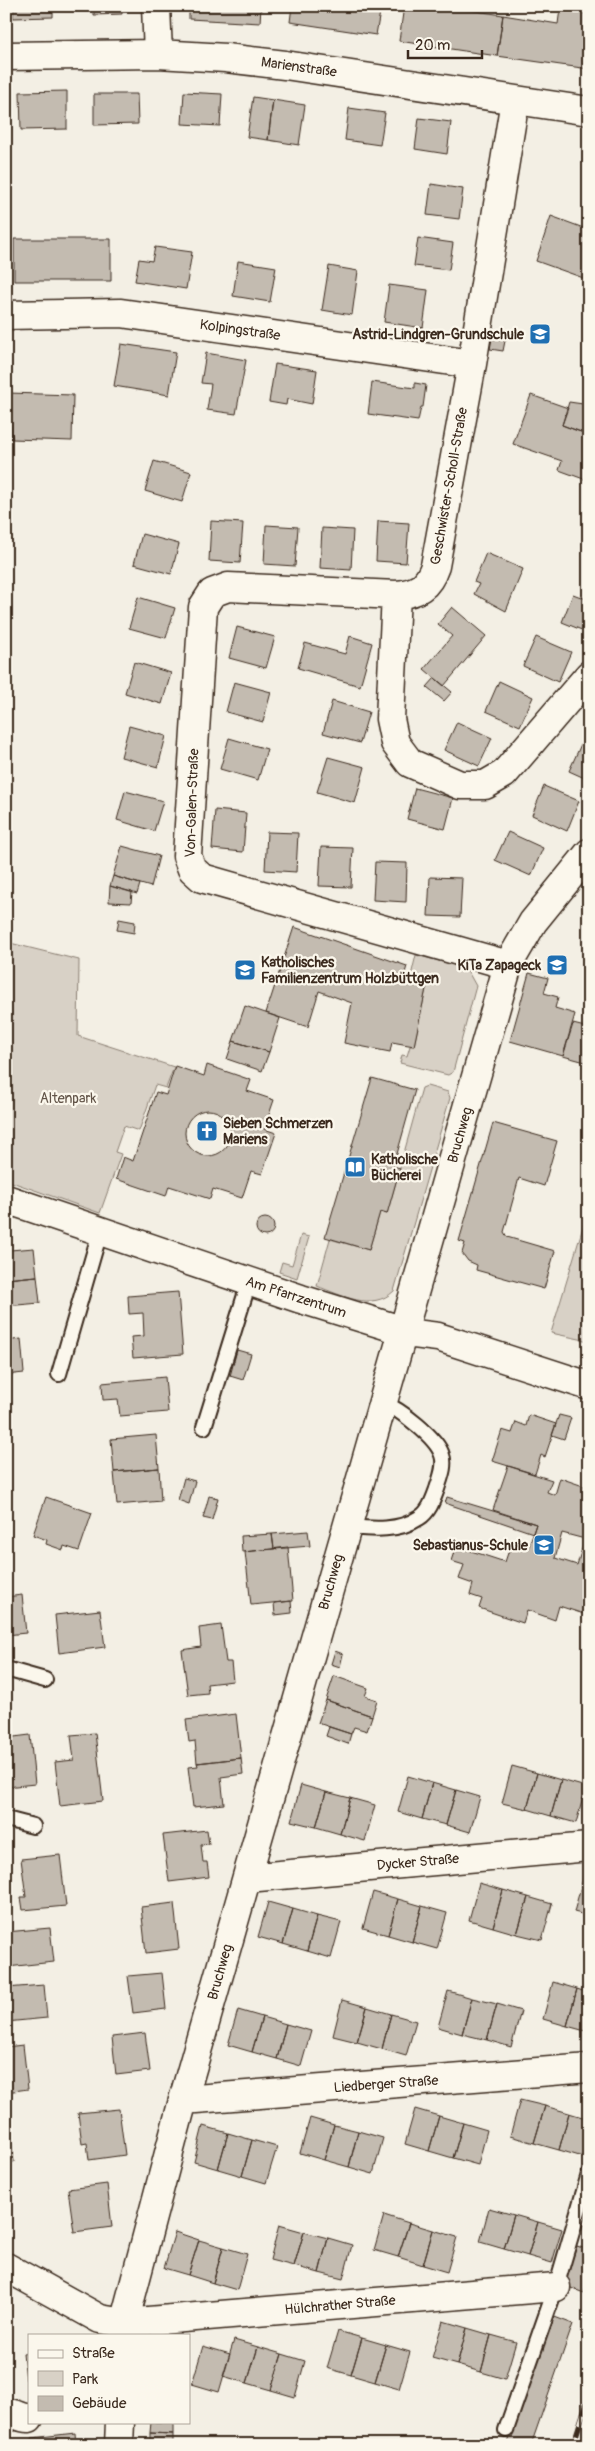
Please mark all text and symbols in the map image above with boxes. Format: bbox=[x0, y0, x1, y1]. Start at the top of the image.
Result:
scale bar bbox=[408, 28, 481, 60]
text: 20 m bbox=[415, 36, 450, 55]
street label: Marienstraße bbox=[260, 53, 338, 81]
street label: Kolpingstraße bbox=[199, 316, 281, 344]
school or university icon: Astrid-Lindgren-Grundschule bbox=[528, 322, 552, 346]
place label: Astrid-Lindgren-Grundschule bbox=[352, 326, 525, 343]
street label: Geschwister-Scholl-Straße bbox=[427, 406, 471, 566]
street label: Von-Galen-Straße bbox=[182, 748, 202, 858]
school or university icon: KiTa Zapageck bbox=[545, 953, 569, 977]
place label: Katholisches Familienzentrum Holzbüttgen bbox=[261, 954, 439, 987]
place label: KiTa Zapageck bbox=[458, 957, 541, 974]
school or university icon: Katholisches Familienzentrum Holzbüttgen bbox=[233, 958, 257, 982]
park label: Altenpark bbox=[40, 1090, 96, 1107]
street label: Bruchweg bbox=[444, 1105, 476, 1165]
place label: Sieben Schmerzen Mariens bbox=[223, 1115, 333, 1148]
church icon: Sieben Schmerzen Mariens bbox=[195, 1119, 219, 1143]
place label: Katholische Bücherei bbox=[371, 1151, 439, 1184]
library icon: Katholische Bücherei bbox=[343, 1155, 367, 1179]
street label: Am Pfarrzentrum bbox=[243, 1273, 349, 1321]
school or university icon: Sebastianus-Schule bbox=[532, 1533, 556, 1557]
place label: Sebastianus-Schule bbox=[413, 1537, 529, 1554]
street label: Bruchweg bbox=[315, 1552, 347, 1612]
street label: Dycker Straße bbox=[376, 1850, 460, 1874]
street label: Bruchweg bbox=[204, 1942, 236, 2002]
street label: Liedberger Straße bbox=[333, 2072, 439, 2096]
street label: Hülchrather Straße bbox=[284, 2292, 396, 2318]
legend bbox=[28, 2334, 190, 2424]
text: Straße bbox=[72, 2344, 115, 2363]
text: Park bbox=[72, 2370, 99, 2389]
text: Gebäude bbox=[72, 2394, 127, 2413]

